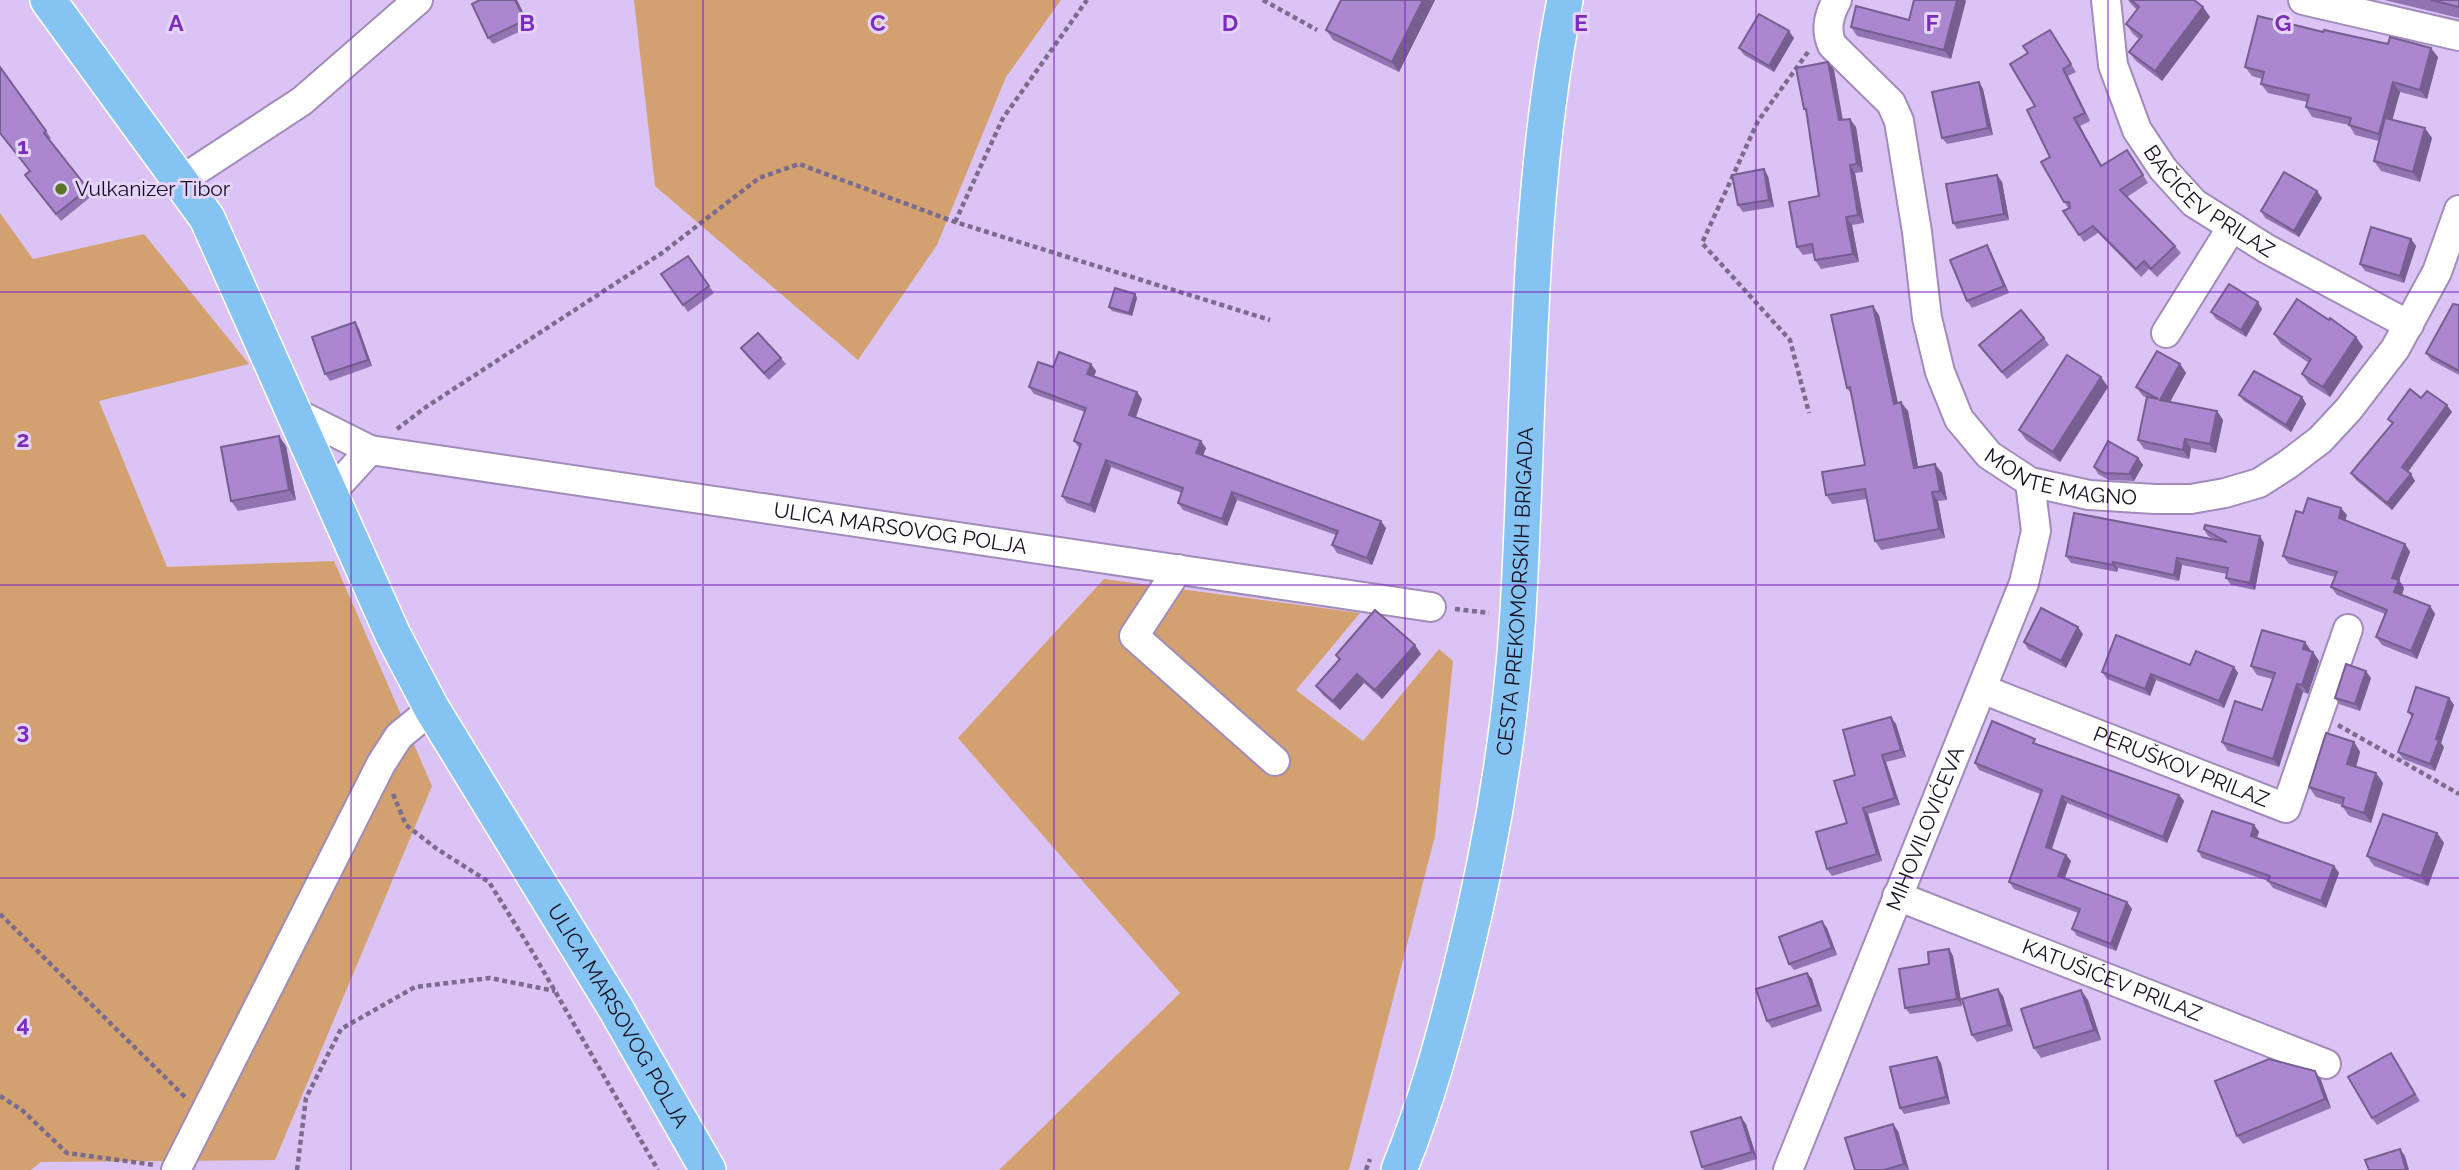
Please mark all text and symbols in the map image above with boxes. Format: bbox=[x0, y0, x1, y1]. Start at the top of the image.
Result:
text: A bbox=[168, 9, 184, 36]
text: B bbox=[519, 9, 535, 36]
text: C bbox=[870, 9, 886, 36]
text: D bbox=[1222, 9, 1238, 36]
text: E bbox=[1574, 9, 1588, 36]
text: F bbox=[1925, 9, 1939, 36]
text: G bbox=[2275, 9, 2291, 36]
text: 1 bbox=[17, 132, 29, 159]
street label: BAČIĆEV PRILAZ bbox=[2139, 140, 2279, 263]
place label: Vulkanizer Tibor bbox=[75, 176, 231, 201]
marker: Vulkanizer Tibor bbox=[53, 181, 69, 197]
text: 2 bbox=[17, 425, 29, 452]
street label: CESTA PREKOMORSKIH BRIGADA bbox=[1491, 427, 1538, 757]
street label: MONTE MAGNO bbox=[1980, 443, 2138, 510]
street label: ULICA MARSOVOG POLJA bbox=[772, 497, 1029, 559]
text: 3 bbox=[17, 717, 29, 744]
street label: PERUŠKOV PRILAZ bbox=[2090, 721, 2273, 812]
street label: MIHOVILOVIĆEVA bbox=[1881, 743, 1969, 914]
street label: ULICA MARSOVOG POLJA bbox=[543, 899, 694, 1132]
street label: KATUŠIĆEV PRILAZ bbox=[2019, 933, 2206, 1026]
text: 4 bbox=[16, 1010, 30, 1037]

